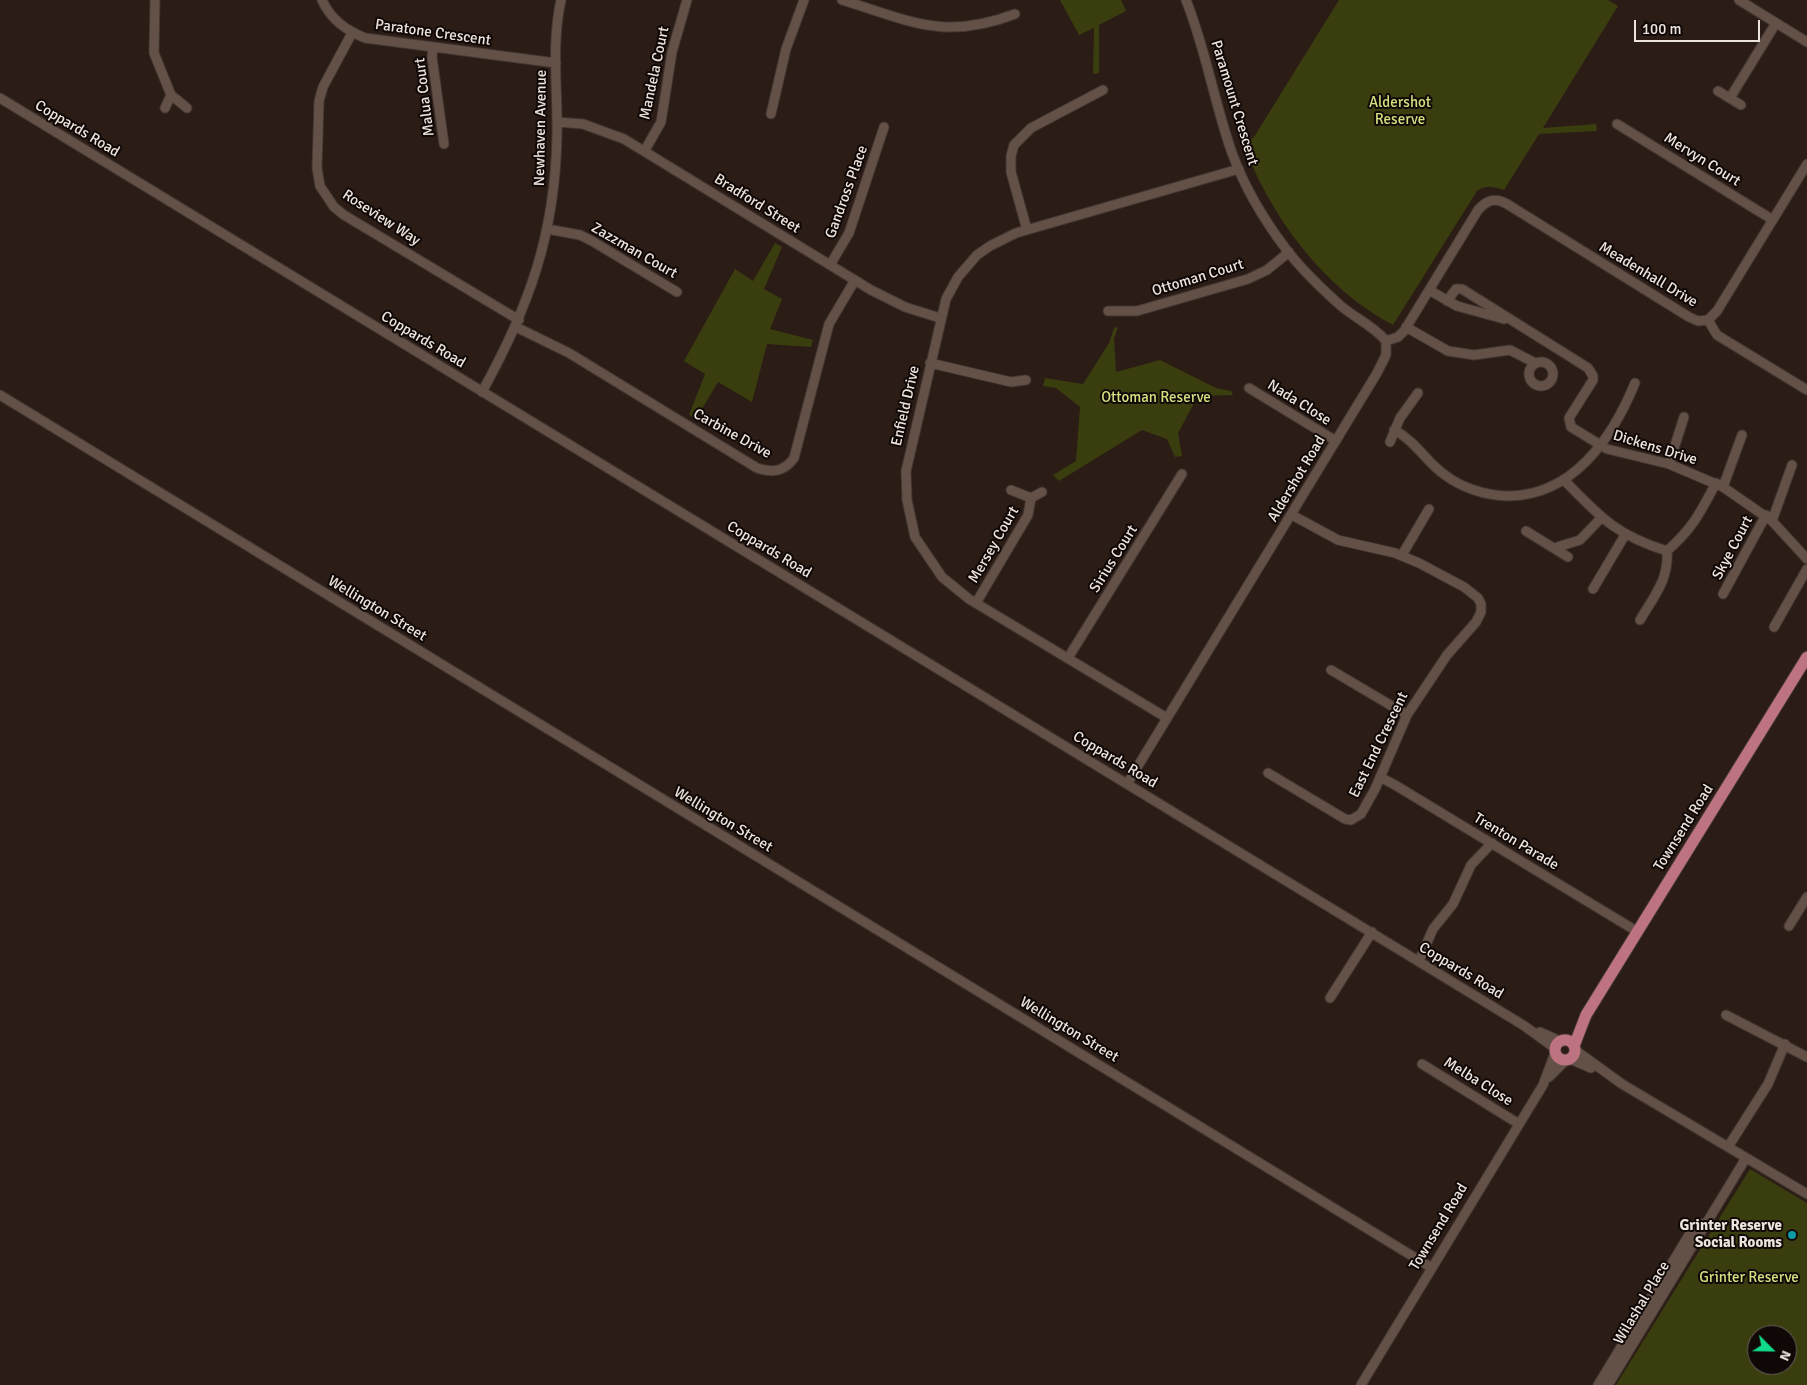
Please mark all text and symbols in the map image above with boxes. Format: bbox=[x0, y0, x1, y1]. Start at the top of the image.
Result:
scale bar bbox=[1637, 10, 1763, 42]
street label: Paratone Crescent bbox=[374, 16, 492, 50]
text: 100 m bbox=[1642, 20, 1682, 38]
street label: Mandela Court bbox=[636, 25, 674, 121]
street label: Paramount Crescent bbox=[1206, 38, 1262, 168]
street label: Malua Court bbox=[411, 57, 439, 137]
street label: Newhaven Avenue bbox=[531, 70, 551, 186]
park label: Aldershot Reserve bbox=[1369, 94, 1431, 129]
street label: Coppards Road bbox=[31, 97, 123, 161]
street label: Mervyn Court bbox=[1660, 129, 1744, 191]
street label: Gandross Place bbox=[822, 143, 872, 241]
street label: Bradford Street bbox=[711, 170, 803, 238]
street label: Roseview Way bbox=[339, 186, 423, 250]
street label: Zazzman Court bbox=[588, 219, 680, 283]
street label: Meadenhall Drive bbox=[1595, 238, 1701, 312]
street label: Ottoman Court bbox=[1150, 255, 1246, 301]
street label: Coppards Road bbox=[377, 308, 469, 372]
street label: Enfield Drive bbox=[888, 364, 924, 448]
street label: Nada Close bbox=[1264, 376, 1334, 430]
park label: Ottoman Reserve bbox=[1101, 389, 1211, 407]
street label: Carbine Drive bbox=[690, 405, 774, 463]
street label: Dickens Drive bbox=[1611, 427, 1699, 469]
street label: Aldershot Road bbox=[1264, 433, 1330, 525]
street label: Mersey Court bbox=[965, 504, 1023, 586]
street label: Skye Court bbox=[1709, 513, 1757, 583]
street label: Coppards Road bbox=[723, 518, 815, 582]
street label: Sirius Court bbox=[1086, 522, 1142, 596]
street label: Wellington Street bbox=[324, 572, 430, 646]
street label: East End Crescent bbox=[1346, 689, 1412, 801]
street label: Coppards Road bbox=[1069, 728, 1161, 792]
street label: Townsend Road bbox=[1650, 782, 1718, 874]
street label: Wellington Street bbox=[670, 783, 776, 857]
street label: Trenton Parade bbox=[1470, 810, 1562, 874]
street label: Coppards Road bbox=[1415, 939, 1507, 1003]
street label: Wellington Street bbox=[1016, 993, 1122, 1067]
street label: Melba Close bbox=[1440, 1054, 1516, 1110]
street label: Townsend Road bbox=[1406, 1180, 1472, 1274]
place label: Grinter Reserve Social Rooms bbox=[1680, 1217, 1782, 1252]
marker: Grinter Reserve Social Rooms bbox=[1786, 1229, 1798, 1241]
street label: Wilashal Place bbox=[1610, 1258, 1674, 1348]
park label: Grinter Reserve bbox=[1699, 1269, 1799, 1287]
north arrow bbox=[1747, 1325, 1797, 1375]
text: N bbox=[1776, 1348, 1795, 1363]

